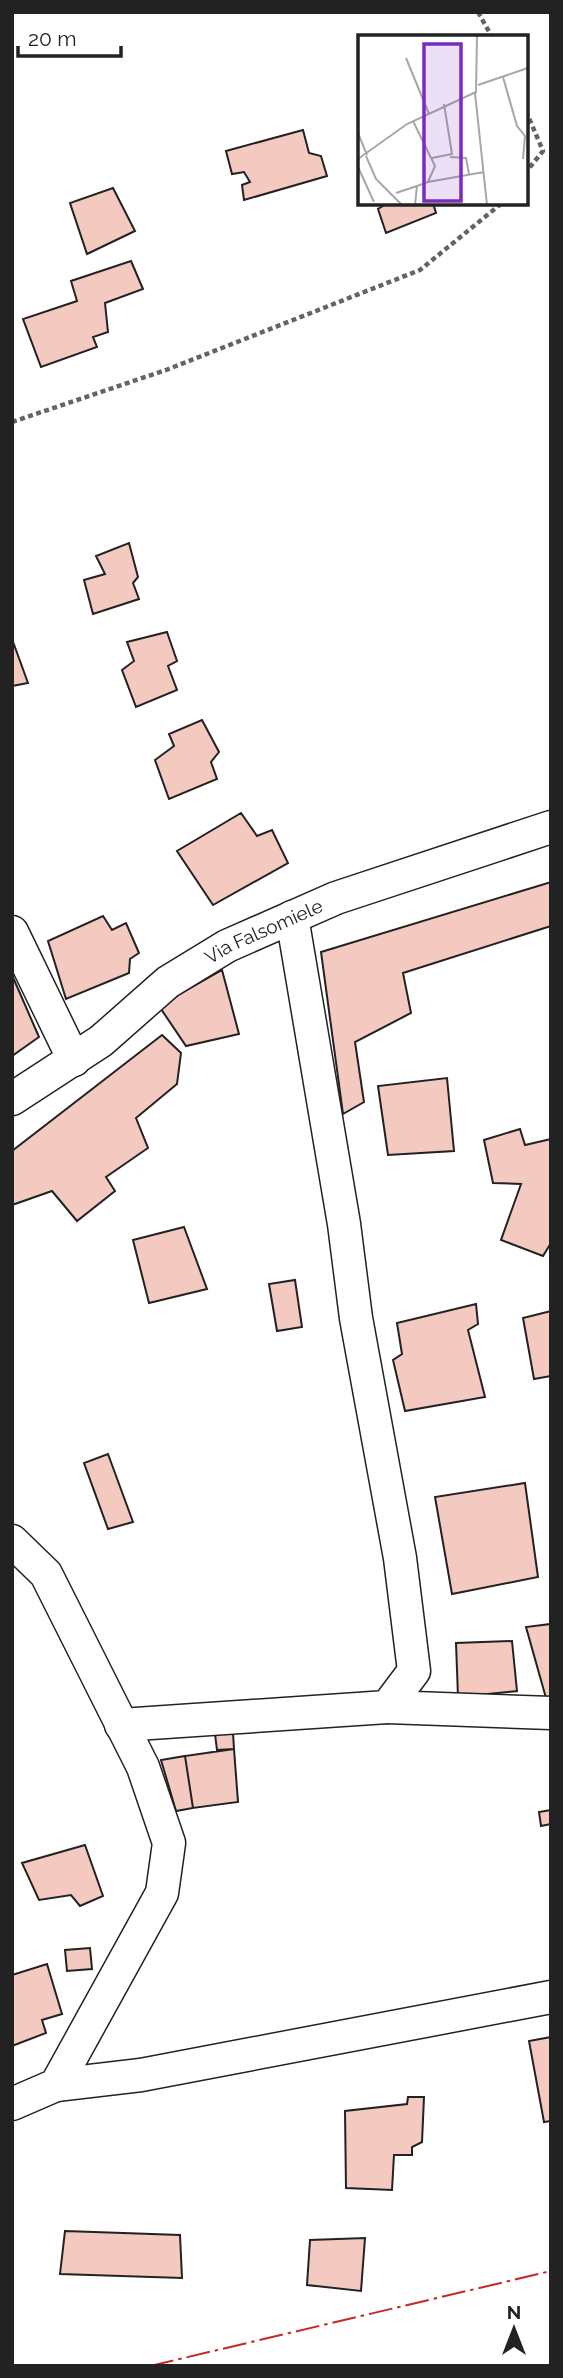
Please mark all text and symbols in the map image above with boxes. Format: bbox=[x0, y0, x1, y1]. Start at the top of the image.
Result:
scale bar bbox=[18, 14, 121, 58]
text: 20 m bbox=[28, 26, 76, 51]
inset map bbox=[358, 35, 528, 205]
street label: Via Falsomiele bbox=[201, 894, 326, 968]
north arrow bbox=[479, 2294, 549, 2364]
text: N bbox=[507, 2301, 521, 2323]

